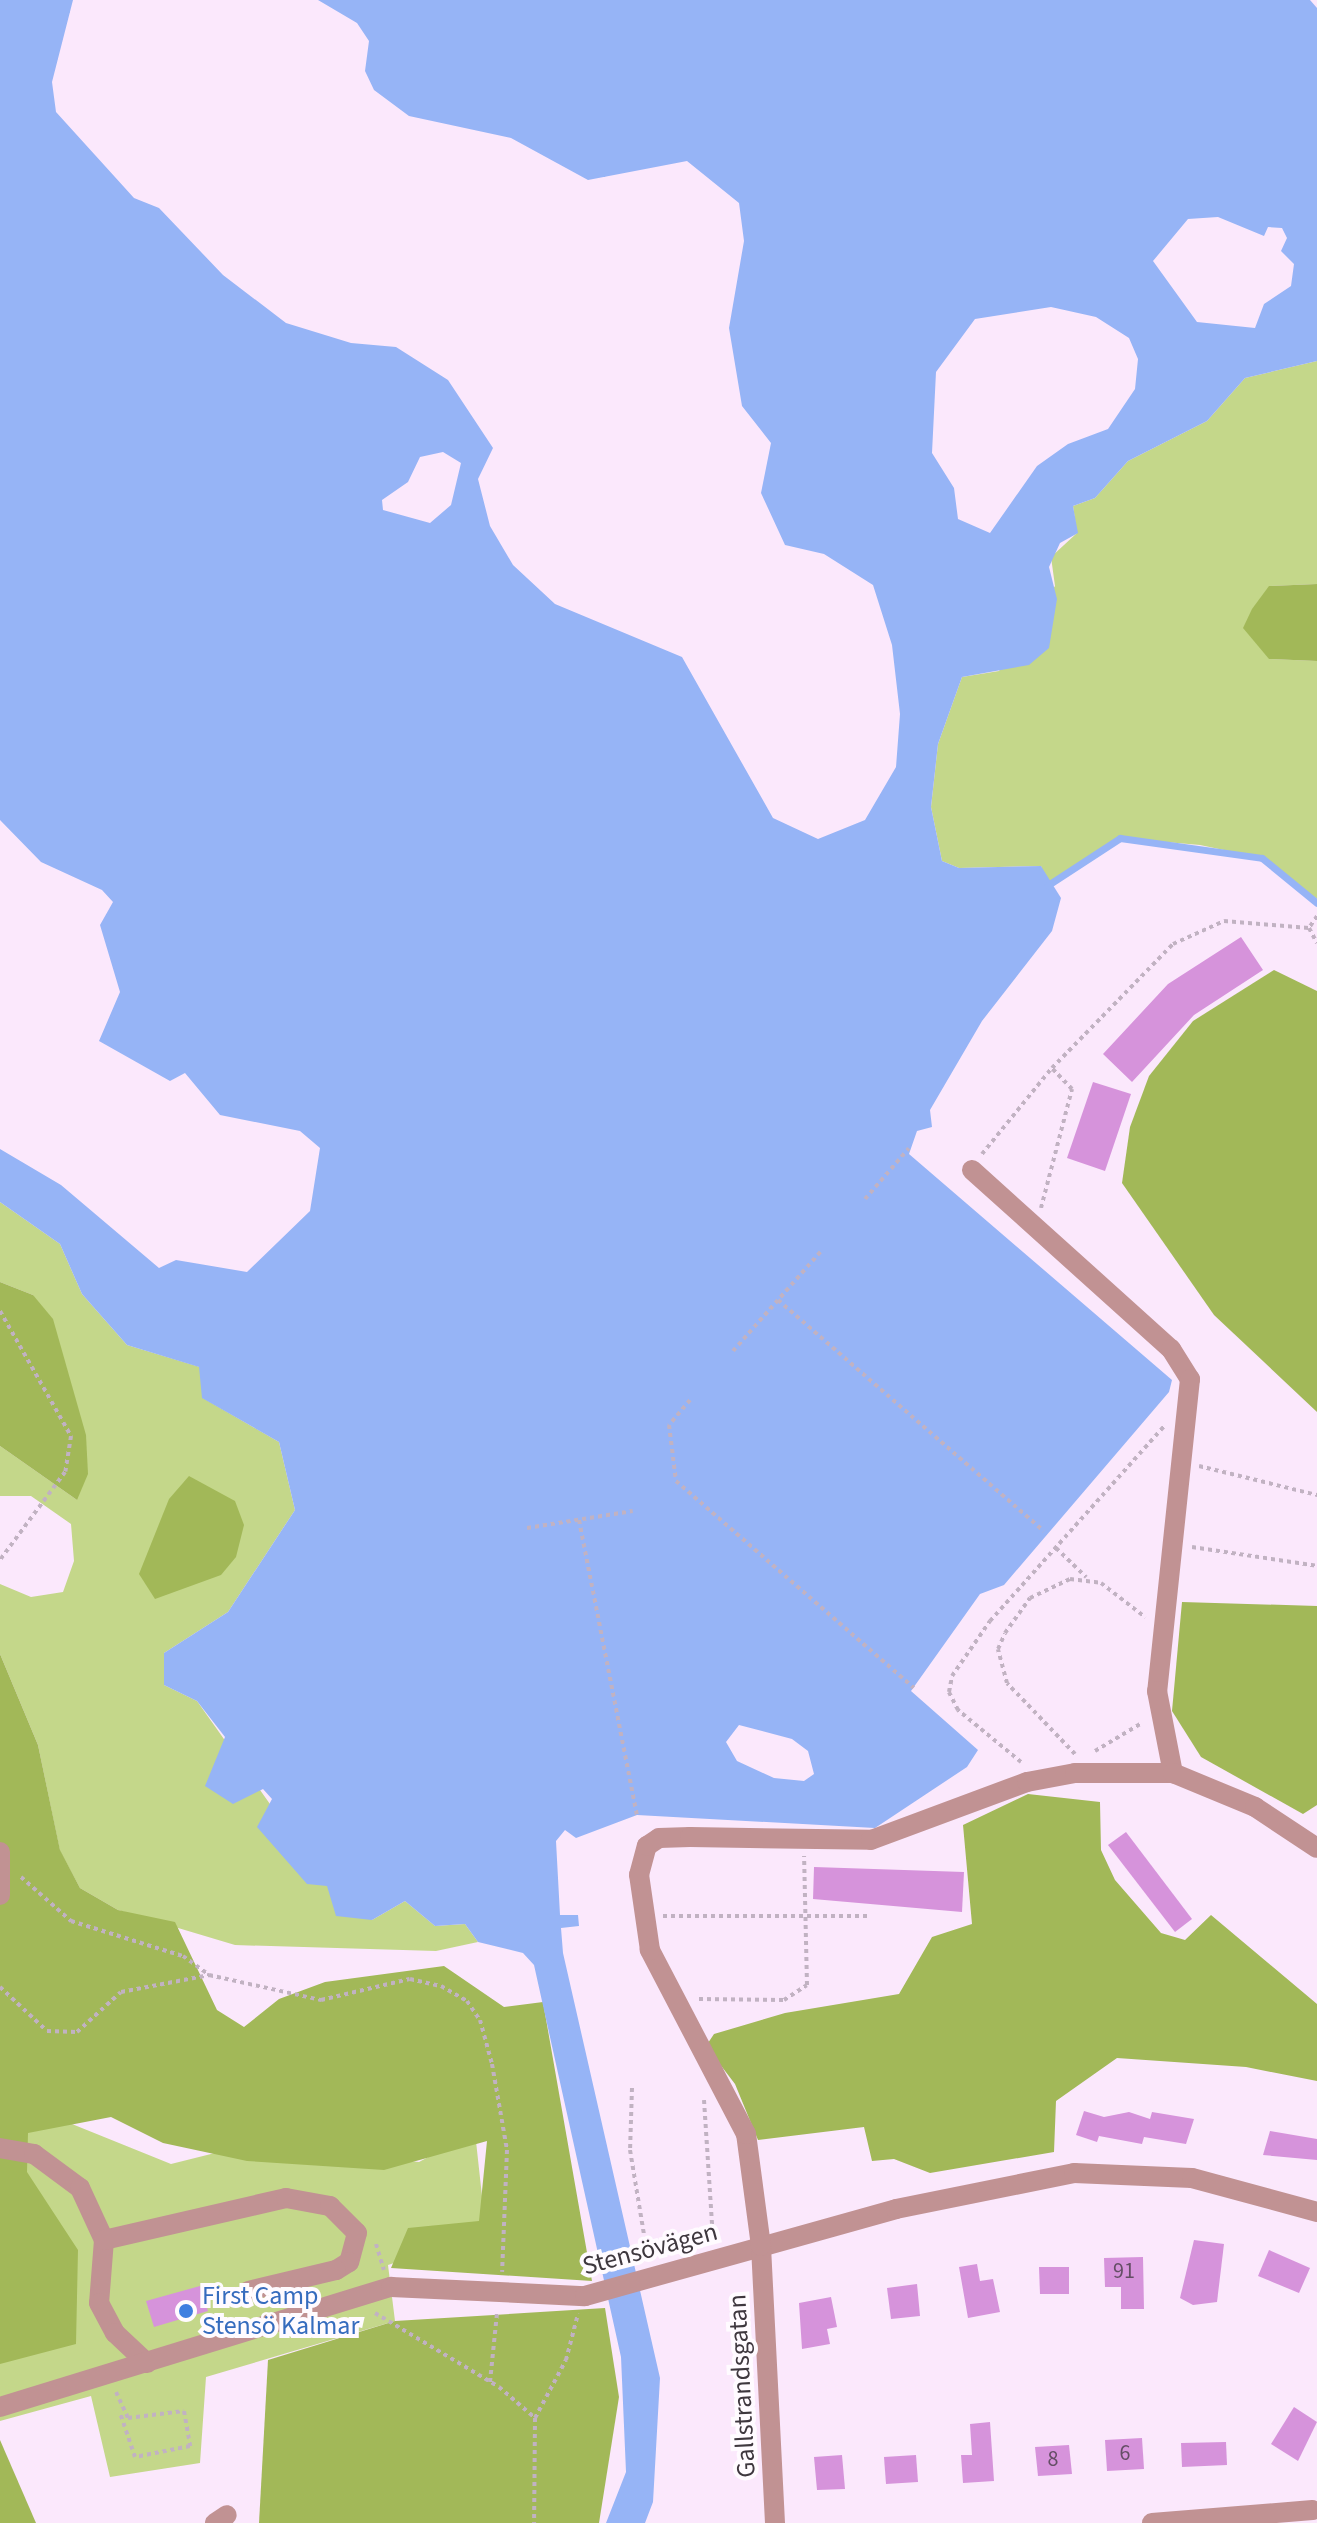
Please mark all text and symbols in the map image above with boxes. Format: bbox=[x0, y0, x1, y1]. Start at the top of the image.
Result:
street label: Stensövägen bbox=[579, 2216, 721, 2282]
house number: 91 bbox=[1113, 2259, 1135, 2285]
place label: First Camp Stensö Kalmar bbox=[202, 2280, 359, 2342]
street label: Gallstrandsgatan bbox=[722, 2294, 762, 2478]
marker: First Camp Stensö Kalmar bbox=[177, 2302, 195, 2320]
house number: 6 bbox=[1120, 2441, 1130, 2467]
house number: 8 bbox=[1048, 2447, 1058, 2473]

